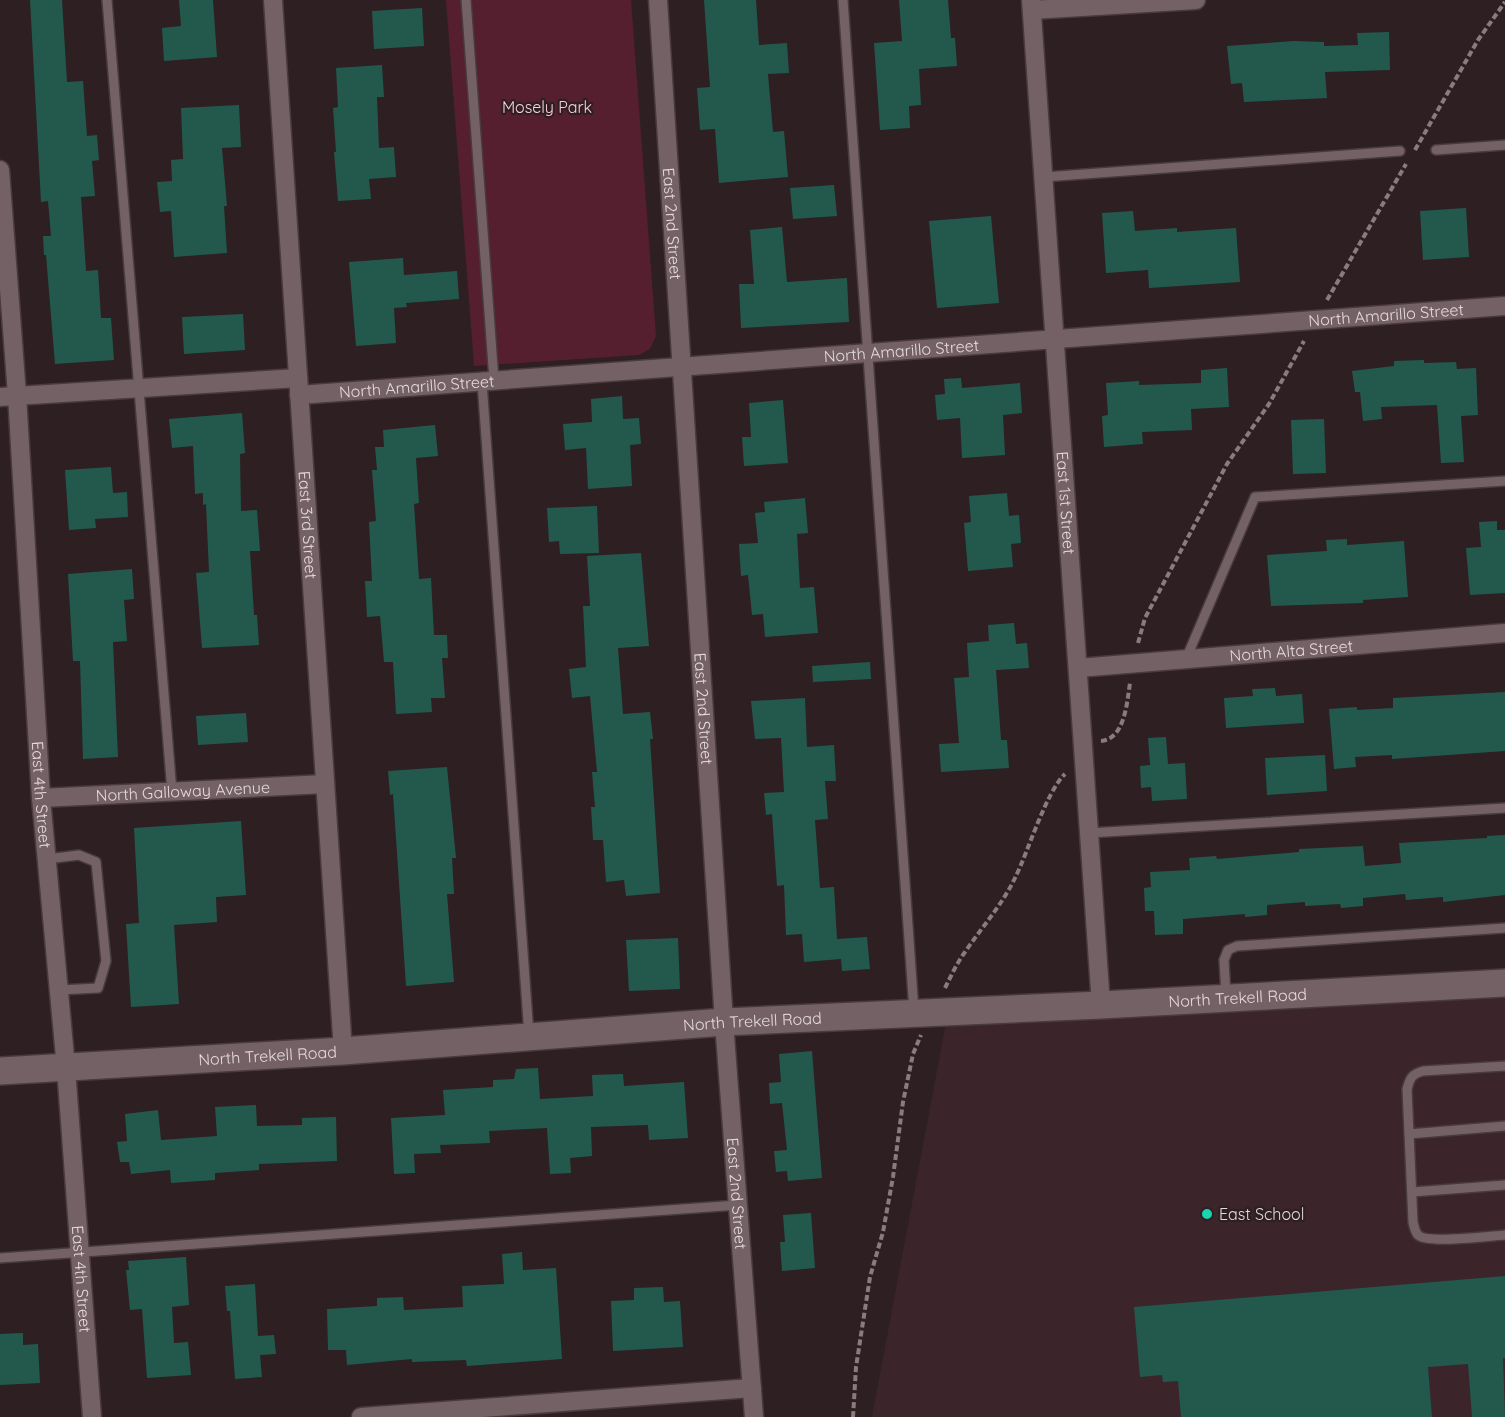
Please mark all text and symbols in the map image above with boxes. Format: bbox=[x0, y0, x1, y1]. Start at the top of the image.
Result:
park label: Mosely Park bbox=[502, 97, 592, 117]
street label: East 2nd Street bbox=[659, 167, 686, 280]
street label: North Amarillo Street bbox=[1308, 299, 1464, 330]
street label: North Amarillo Street bbox=[823, 335, 980, 366]
street label: North Amarillo Street bbox=[338, 371, 495, 402]
street label: East 1st Street bbox=[1052, 451, 1080, 555]
street label: East 3rd Street bbox=[294, 470, 322, 579]
street label: North Alta Street bbox=[1229, 635, 1354, 666]
street label: East 2nd Street bbox=[690, 652, 717, 765]
street label: East 4th Street bbox=[28, 741, 56, 849]
street label: North Galloway Avenue bbox=[95, 777, 270, 805]
street label: North Trekell Road bbox=[1168, 984, 1308, 1011]
street label: North Trekell Road bbox=[682, 1008, 822, 1035]
street label: North Trekell Road bbox=[198, 1041, 337, 1069]
street label: East 2nd Street bbox=[723, 1137, 751, 1250]
place label: East School bbox=[1219, 1204, 1304, 1224]
marker: East School bbox=[1200, 1207, 1214, 1221]
street label: East 4th Street bbox=[68, 1225, 96, 1333]

